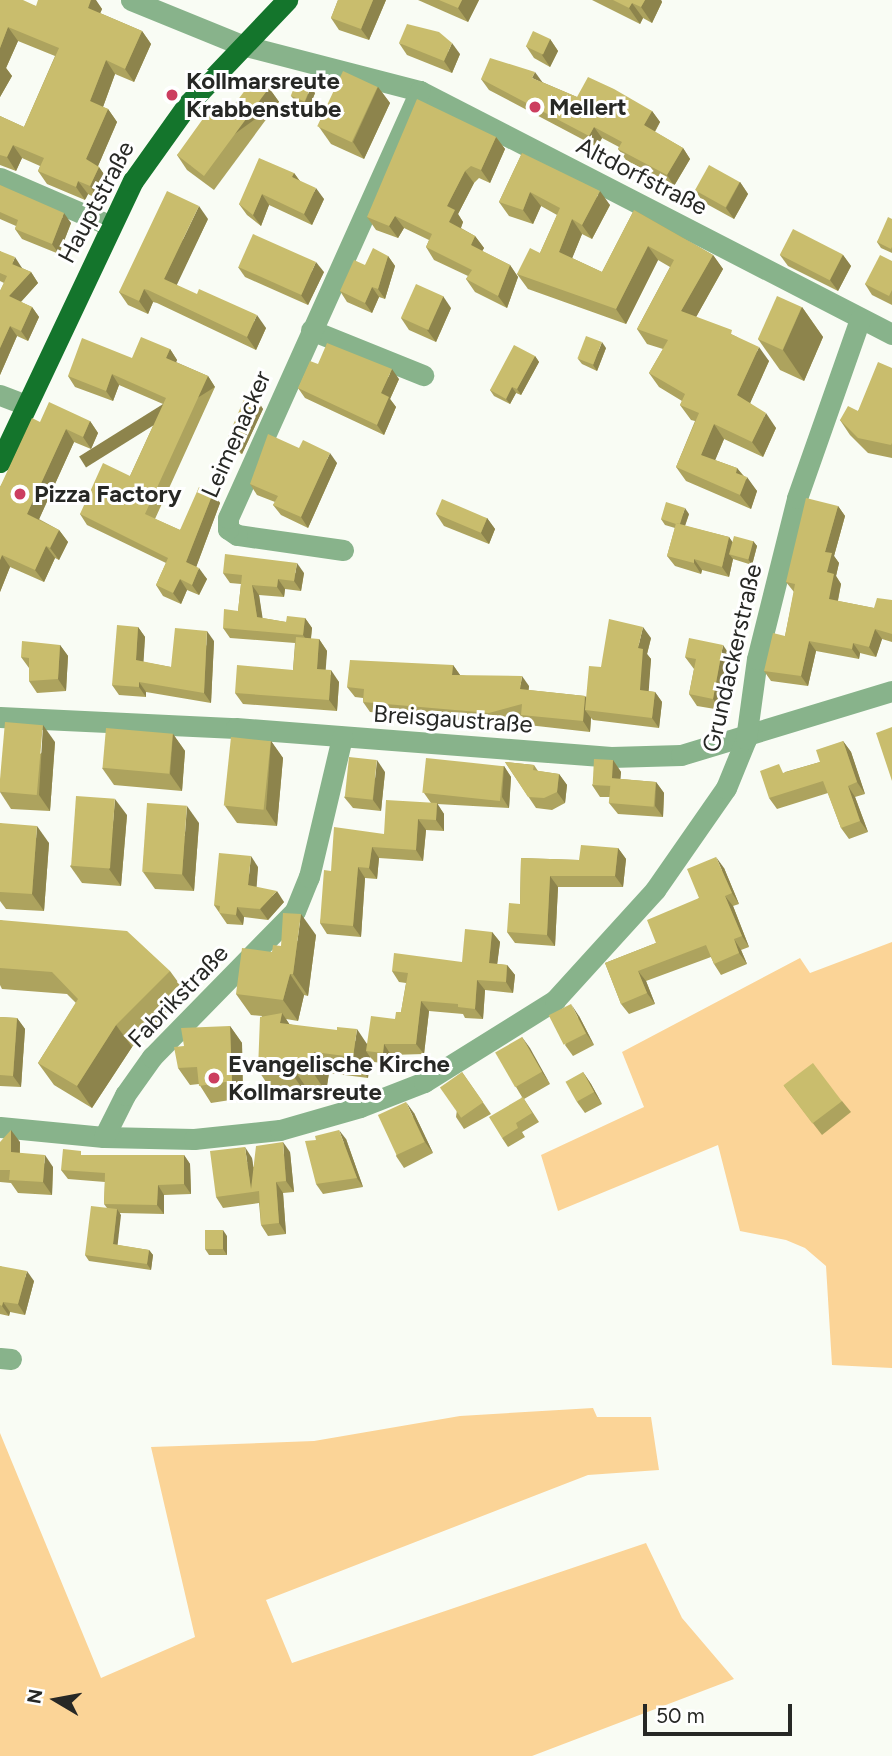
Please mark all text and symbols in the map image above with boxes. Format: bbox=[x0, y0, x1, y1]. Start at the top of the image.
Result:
place label: Kollmarsreute Krabbenstube bbox=[186, 67, 341, 123]
marker: Kollmarsreute Krabbenstube bbox=[164, 87, 180, 103]
place label: Mellert bbox=[549, 93, 627, 121]
marker: Mellert bbox=[527, 99, 543, 115]
street label: Altdorfstraße bbox=[572, 131, 712, 221]
street label: Hauptstraße bbox=[52, 136, 140, 268]
street label: Leimenacker bbox=[195, 366, 277, 502]
place label: Pizza Factory bbox=[34, 480, 181, 508]
marker: Pizza Factory bbox=[12, 486, 28, 502]
street label: Grundackerstraße bbox=[696, 561, 768, 755]
street label: Breisgaustraße bbox=[372, 699, 534, 739]
street label: Fabrikstraße bbox=[122, 939, 234, 1053]
place label: Evangelische Kirche Kollmarsreute bbox=[228, 1050, 450, 1106]
marker: Evangelische Kirche Kollmarsreute bbox=[206, 1070, 222, 1086]
north arrow bbox=[21, 1665, 91, 1735]
text: N bbox=[22, 1687, 47, 1705]
scale bar bbox=[647, 1690, 796, 1734]
text: 50 m bbox=[656, 1703, 705, 1728]

